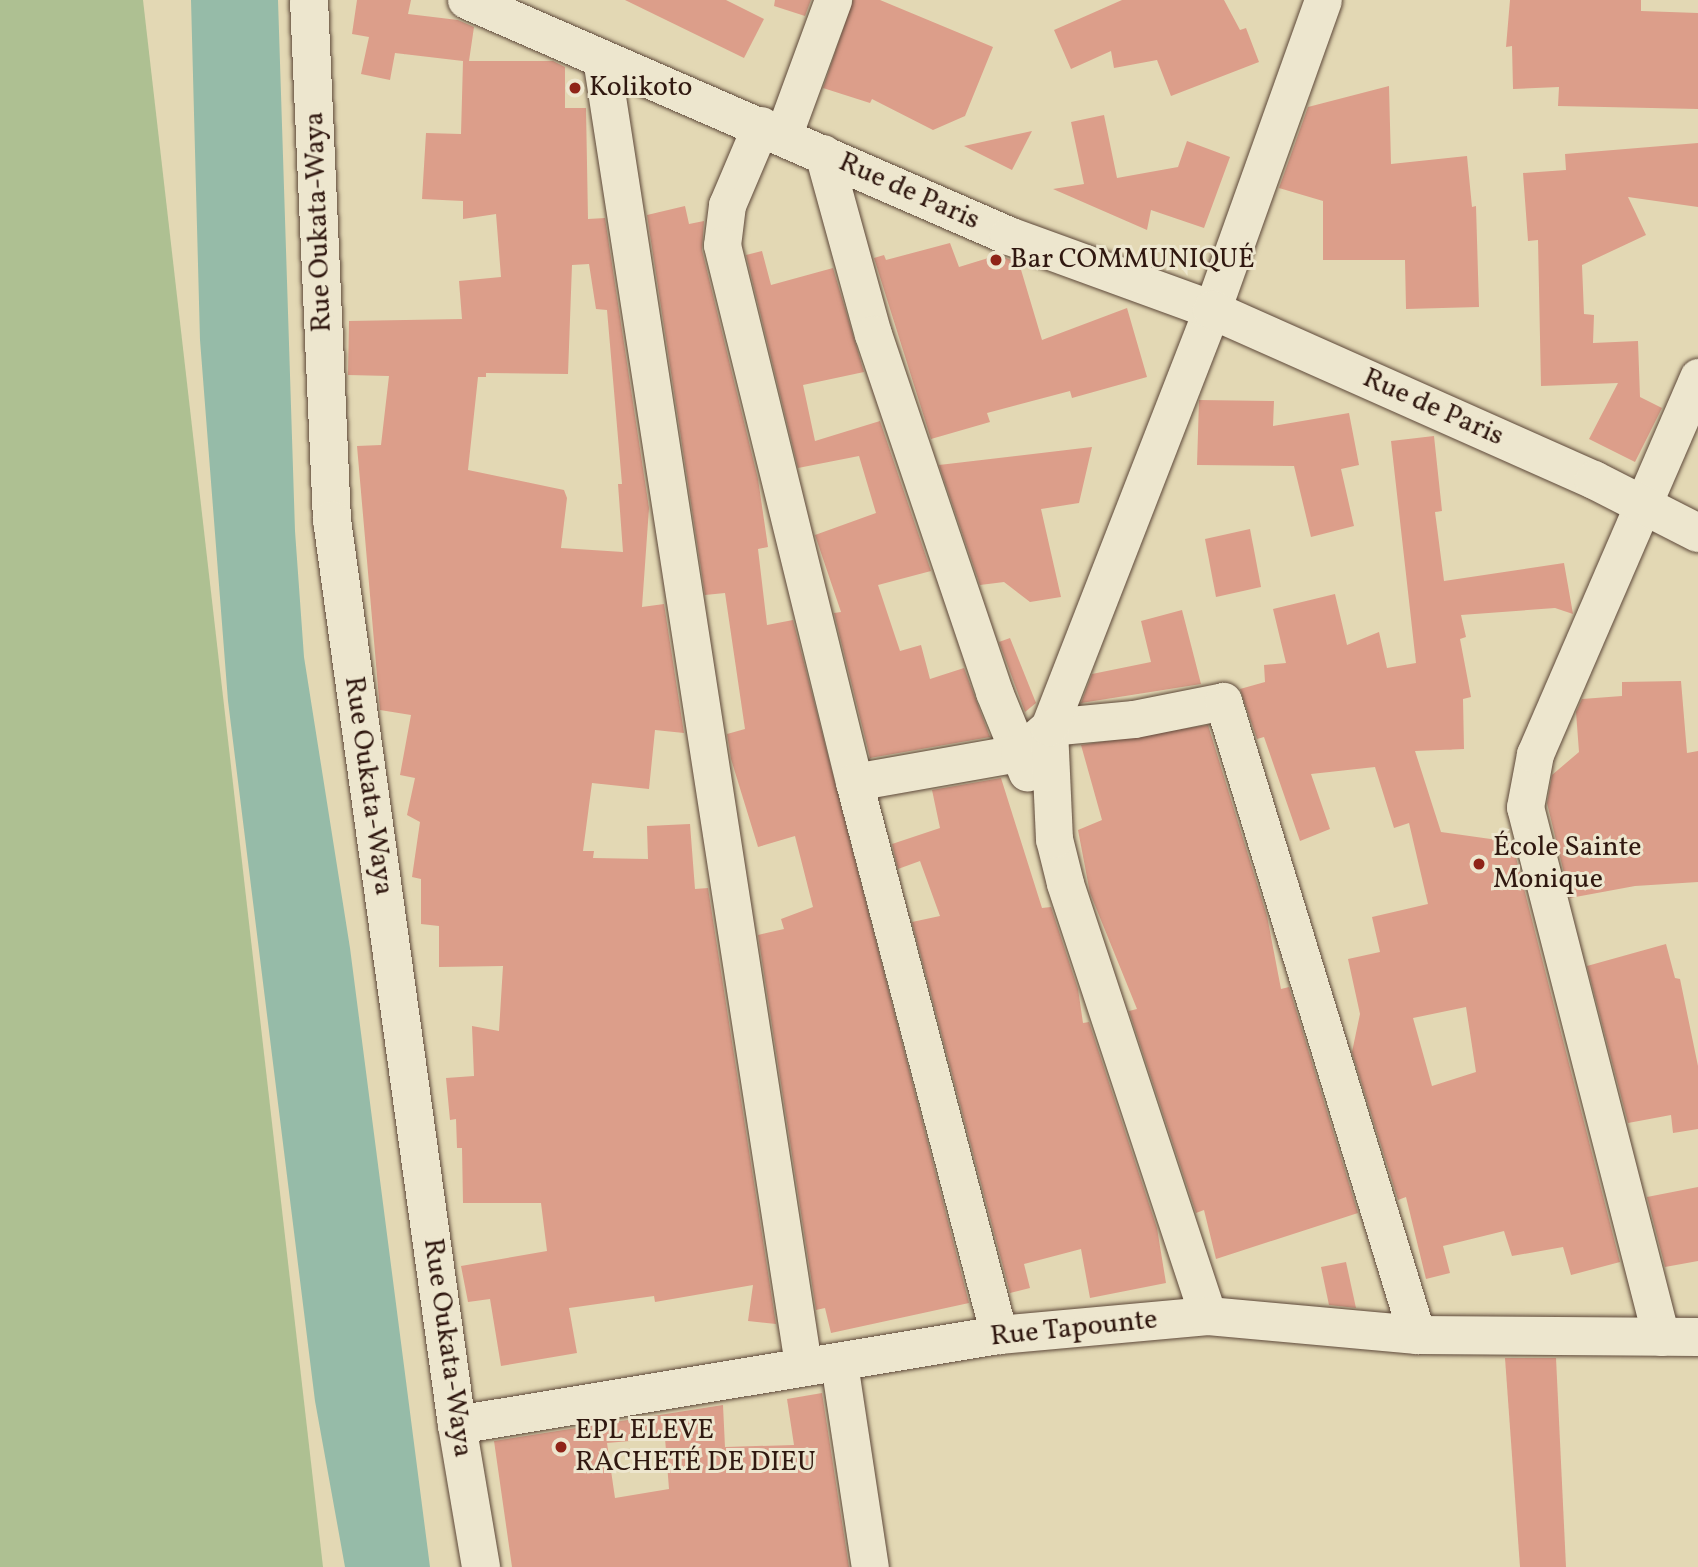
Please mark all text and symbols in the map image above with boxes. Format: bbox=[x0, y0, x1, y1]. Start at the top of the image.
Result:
place label: Kolikoto bbox=[589, 71, 692, 105]
marker: Kolikoto bbox=[567, 80, 583, 96]
street label: Rue Oukata-Waya bbox=[298, 111, 340, 333]
street label: Rue de Paris bbox=[833, 146, 985, 238]
place label: Bar COMMUNIQUÉ bbox=[1010, 243, 1255, 277]
marker: Bar COMMUNIQUÉ bbox=[988, 252, 1004, 268]
street label: Rue de Paris bbox=[1357, 362, 1509, 454]
street label: Rue Oukata-Waya bbox=[336, 674, 400, 898]
place label: École Sainte Monique bbox=[1493, 831, 1642, 897]
marker: École Sainte Monique bbox=[1471, 856, 1487, 872]
street label: Rue Oukata-Waya bbox=[415, 1236, 479, 1460]
street label: Rue Tapounte bbox=[988, 1303, 1160, 1355]
place label: EPL ELEVE RACHETÉ DE DIEU bbox=[575, 1414, 816, 1480]
marker: EPL ELEVE RACHETÉ DE DIEU bbox=[553, 1439, 569, 1455]

